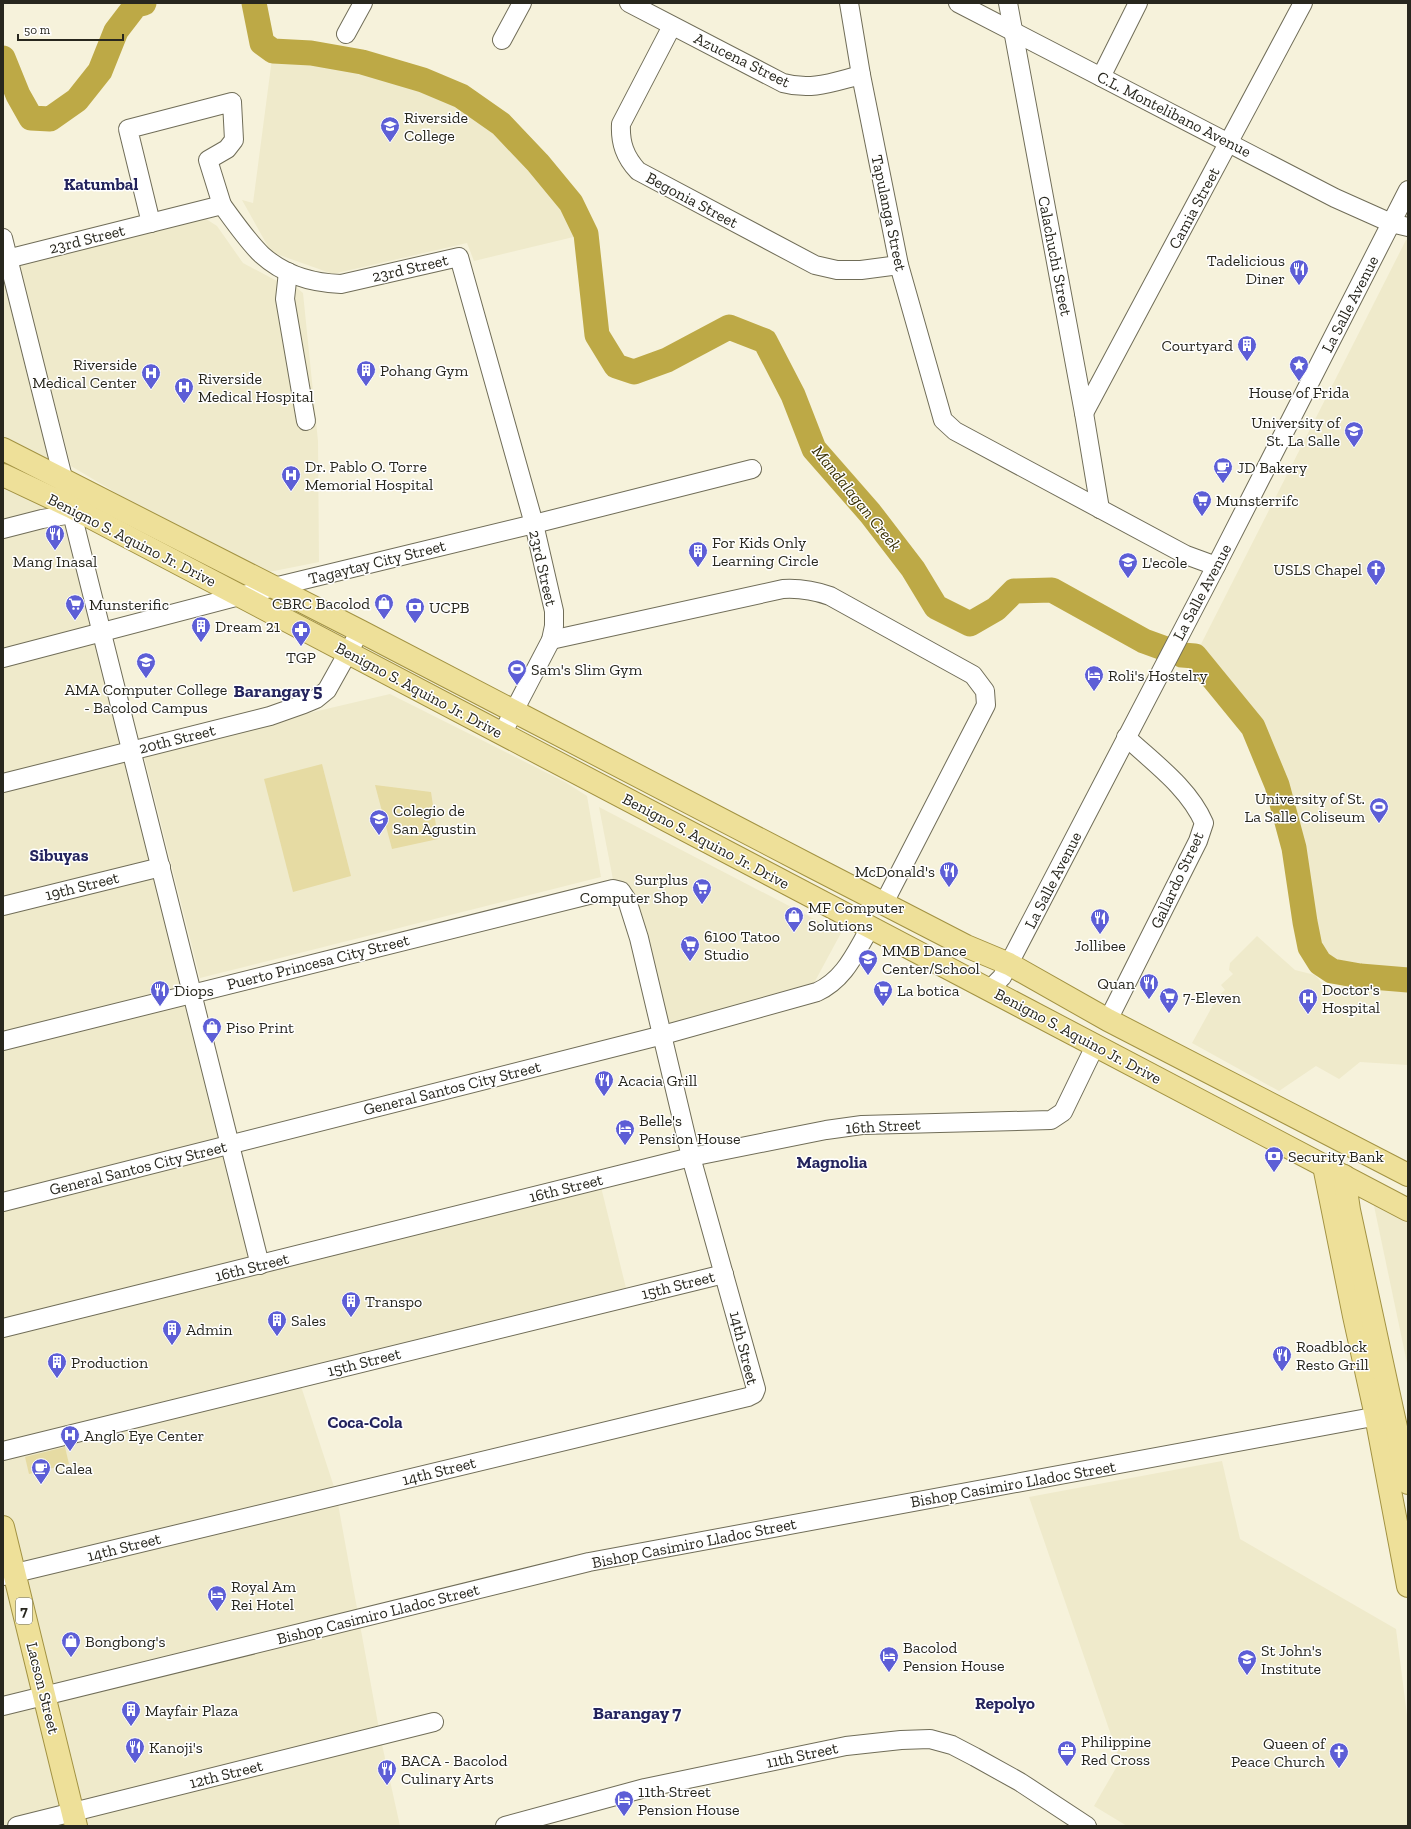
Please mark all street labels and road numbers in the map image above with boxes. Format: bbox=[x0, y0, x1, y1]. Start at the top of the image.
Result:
street label: Azucena Street bbox=[691, 29, 793, 91]
street label: C.L. Montelibano Avenue bbox=[1094, 67, 1254, 161]
street label: Tapulanga Street bbox=[867, 153, 911, 273]
street label: Camia Street bbox=[1165, 164, 1224, 252]
street label: Begonia Street bbox=[643, 168, 741, 232]
street label: Calachuchi Street bbox=[1034, 194, 1076, 318]
street label: 23rd Street bbox=[47, 220, 127, 258]
street label: 23rd Street bbox=[370, 250, 450, 286]
street label: La Salle Avenue bbox=[1317, 252, 1383, 356]
street label: Benigno S. Aquino Jr. Drive bbox=[45, 489, 219, 591]
street label: 23rd Street bbox=[525, 528, 561, 608]
street label: Tagaytay City Street bbox=[306, 536, 448, 588]
street label: La Salle Avenue bbox=[1169, 541, 1235, 643]
street label: Benigno S. Aquino Jr. Drive bbox=[332, 638, 506, 742]
street label: 20th Street bbox=[137, 720, 217, 758]
street label: Benigno S. Aquino Jr. Drive bbox=[619, 789, 793, 893]
street label: La Salle Avenue bbox=[1020, 828, 1086, 932]
street label: Gallardo Street bbox=[1146, 829, 1208, 931]
street label: 19th Street bbox=[43, 868, 121, 904]
street label: Puerto Princesa City Street bbox=[225, 930, 411, 994]
street label: Benigno S. Aquino Jr. Drive bbox=[991, 984, 1165, 1088]
street label: General Santos City Street bbox=[361, 1057, 543, 1119]
street label: 16th Street bbox=[845, 1115, 921, 1137]
street label: General Santos City Street bbox=[47, 1137, 229, 1199]
street label: 16th Street bbox=[527, 1170, 605, 1206]
street label: 16th Street bbox=[213, 1249, 291, 1285]
street label: 15th Street bbox=[639, 1267, 717, 1303]
street label: 14th Street bbox=[726, 1309, 762, 1387]
street label: 15th Street bbox=[325, 1344, 403, 1380]
street label: 14th Street bbox=[400, 1453, 478, 1489]
street label: Bishop Casimiro Lladoc Street bbox=[909, 1457, 1117, 1511]
street label: Bishop Casimiro Lladoc Street bbox=[590, 1514, 798, 1572]
street label: 14th Street bbox=[85, 1529, 163, 1565]
street label: Bishop Casimiro Lladoc Street bbox=[275, 1580, 481, 1648]
road number: 7 bbox=[16, 1598, 32, 1624]
street label: Lacson Street bbox=[22, 1640, 64, 1736]
street label: 11th Street bbox=[764, 1738, 840, 1772]
street label: 12th Street bbox=[187, 1756, 265, 1792]

